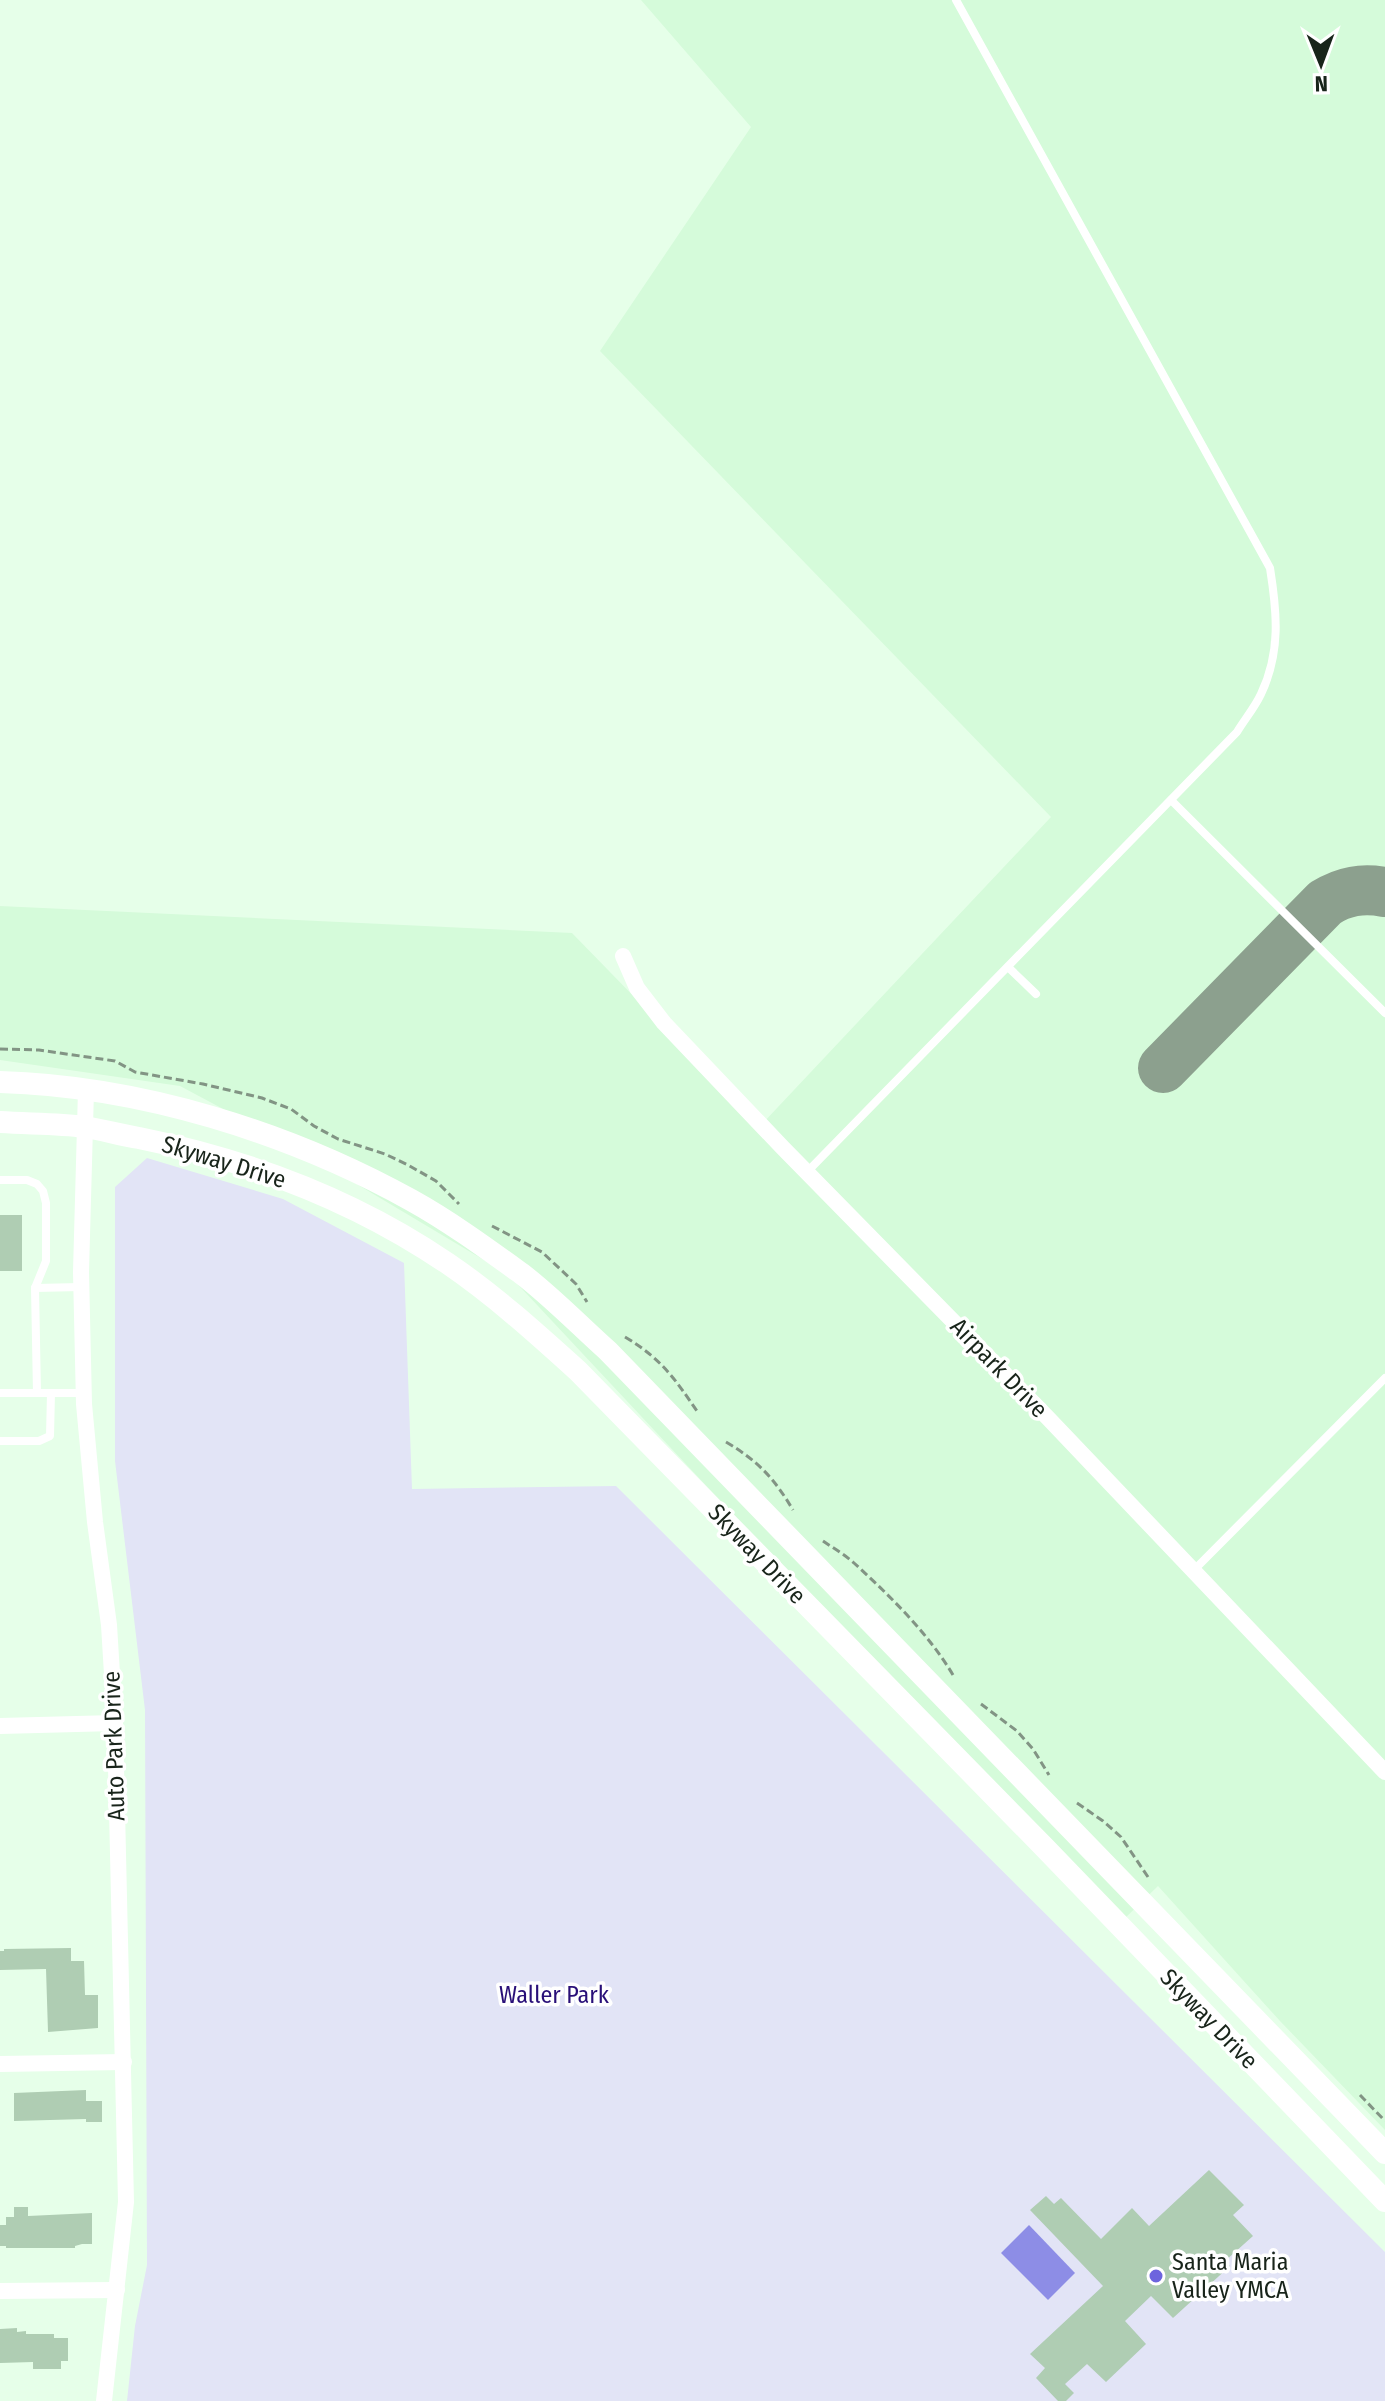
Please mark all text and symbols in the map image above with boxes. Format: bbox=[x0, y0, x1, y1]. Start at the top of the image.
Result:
north arrow bbox=[1281, 24, 1361, 104]
text: N bbox=[1315, 70, 1328, 97]
street label: Skyway Drive bbox=[159, 1130, 289, 1194]
street label: Airpark Drive bbox=[945, 1312, 1053, 1424]
street label: Skyway Drive bbox=[703, 1498, 811, 1610]
street label: Auto Park Drive bbox=[97, 1671, 131, 1821]
street label: Skyway Drive bbox=[1155, 1963, 1263, 2075]
park label: Waller Park bbox=[499, 1981, 610, 2009]
place label: Santa Maria Valley YMCA bbox=[1172, 2248, 1289, 2304]
marker: Santa Maria Valley YMCA bbox=[1147, 2267, 1165, 2285]

